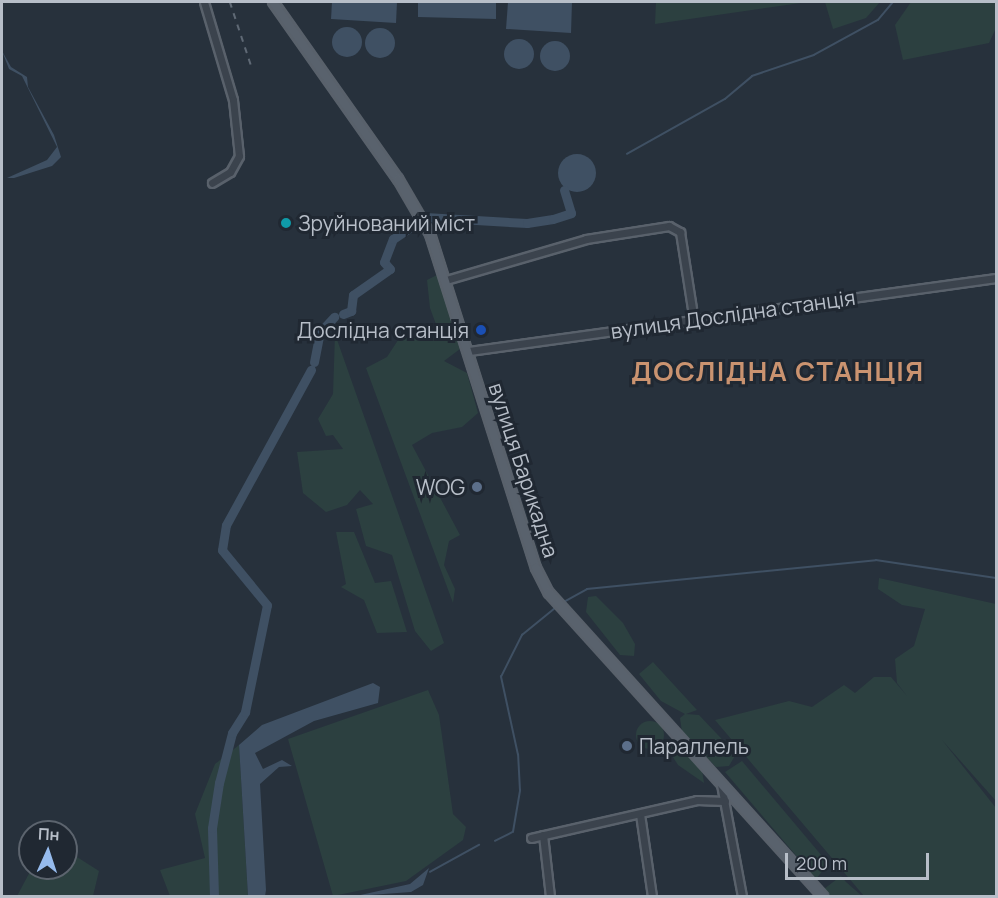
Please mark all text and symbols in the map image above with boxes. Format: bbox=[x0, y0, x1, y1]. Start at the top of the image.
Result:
place label: Зруйнований міст bbox=[298, 210, 475, 236]
marker: Зруйнований міст bbox=[279, 216, 293, 230]
street label: вулиця Дослідна станція bbox=[609, 284, 857, 344]
place label: Дослідна станція bbox=[297, 317, 469, 343]
marker: Дослідна станція bbox=[474, 323, 488, 337]
district label: ДОСЛІДНА СТАНЦІЯ bbox=[631, 355, 925, 387]
street label: вулиця Барикадна bbox=[484, 379, 564, 561]
place label: WOG bbox=[416, 474, 465, 500]
marker: WOG bbox=[470, 480, 484, 494]
place label: Параллель bbox=[639, 733, 749, 759]
marker: Параллель bbox=[620, 739, 634, 753]
north arrow bbox=[18, 820, 78, 880]
text: Пн bbox=[37, 822, 60, 846]
scale bar bbox=[788, 841, 932, 879]
text: 200 m bbox=[796, 851, 847, 875]

